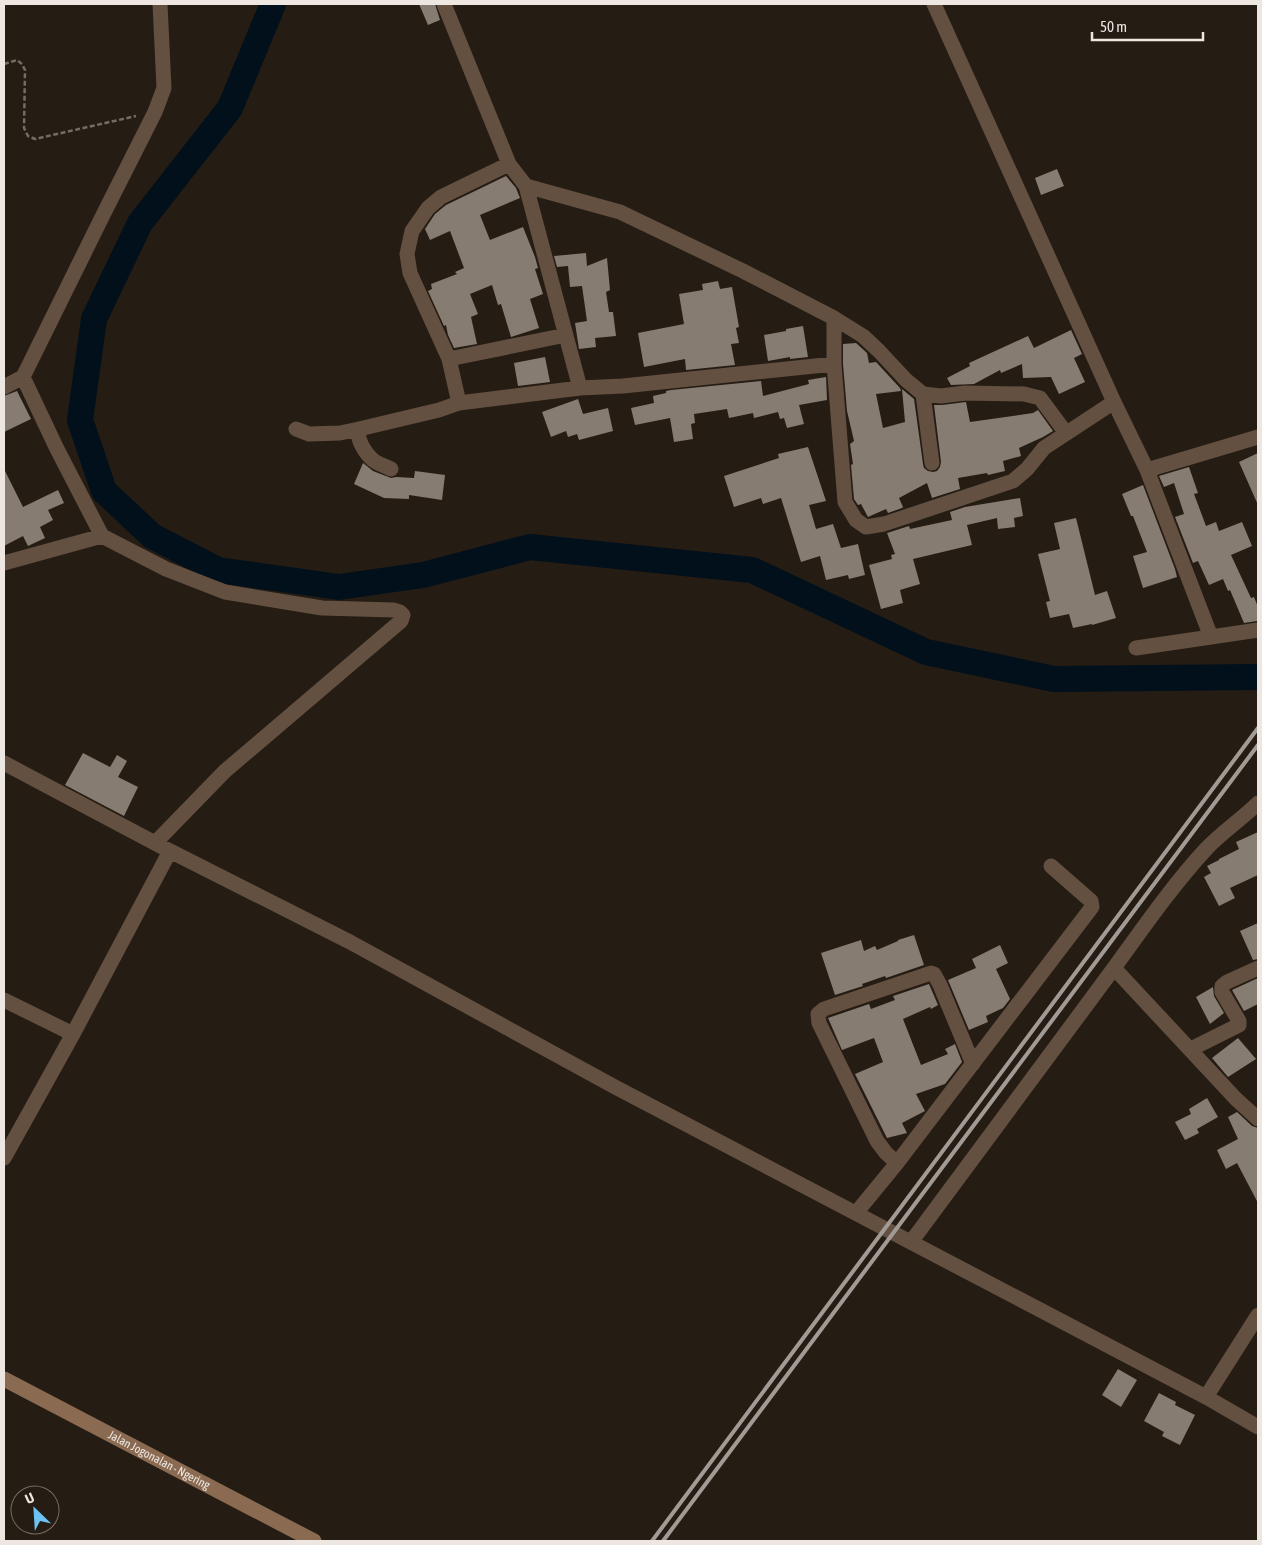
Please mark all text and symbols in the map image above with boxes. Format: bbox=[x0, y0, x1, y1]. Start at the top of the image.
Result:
scale bar bbox=[1092, 10, 1203, 42]
text: 50 m bbox=[1100, 18, 1127, 35]
street label: Jalan Jogonalan - Ngering bbox=[106, 1428, 213, 1493]
north arrow bbox=[10, 1485, 60, 1535]
text: U bbox=[22, 1489, 37, 1507]

